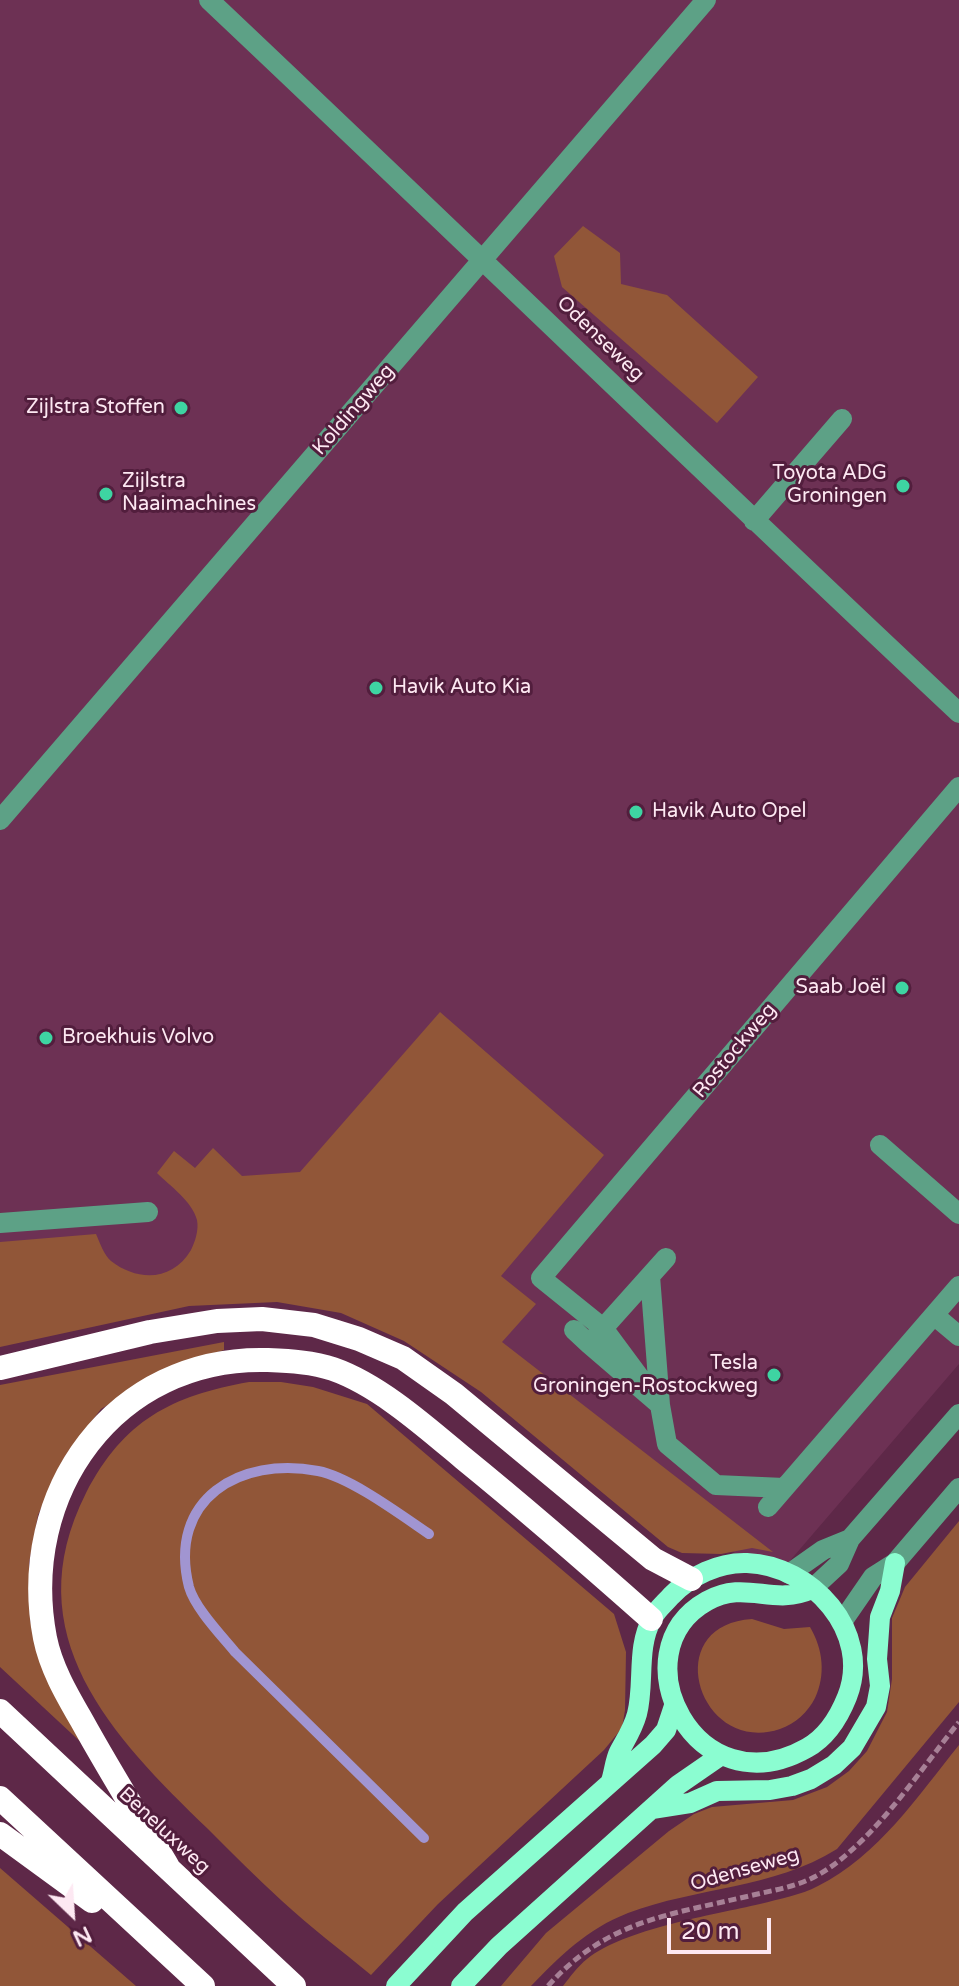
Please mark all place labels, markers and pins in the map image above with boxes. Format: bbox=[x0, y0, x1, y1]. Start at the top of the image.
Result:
place label: Zijlstra Stoffen bbox=[26, 396, 165, 420]
marker: Zijlstra Stoffen bbox=[172, 399, 190, 417]
place label: Toyota ADG Groningen bbox=[772, 462, 887, 509]
place label: Zijlstra Naaimachines bbox=[122, 470, 256, 517]
marker: Toyota ADG Groningen bbox=[894, 477, 912, 495]
marker: Zijlstra Naaimachines bbox=[97, 485, 115, 503]
place label: Havik Auto Kia bbox=[392, 676, 531, 700]
marker: Havik Auto Kia bbox=[367, 679, 385, 697]
place label: Havik Auto Opel bbox=[652, 800, 806, 824]
marker: Havik Auto Opel bbox=[627, 803, 645, 821]
place label: Saab Joël bbox=[796, 976, 886, 1000]
marker: Saab Joël bbox=[893, 979, 911, 997]
place label: Broekhuis Volvo bbox=[62, 1026, 214, 1050]
marker: Broekhuis Volvo bbox=[37, 1029, 55, 1047]
place label: Tesla Groningen-Rostockweg bbox=[533, 1352, 758, 1399]
marker: Tesla Groningen-Rostockweg bbox=[765, 1366, 783, 1384]

